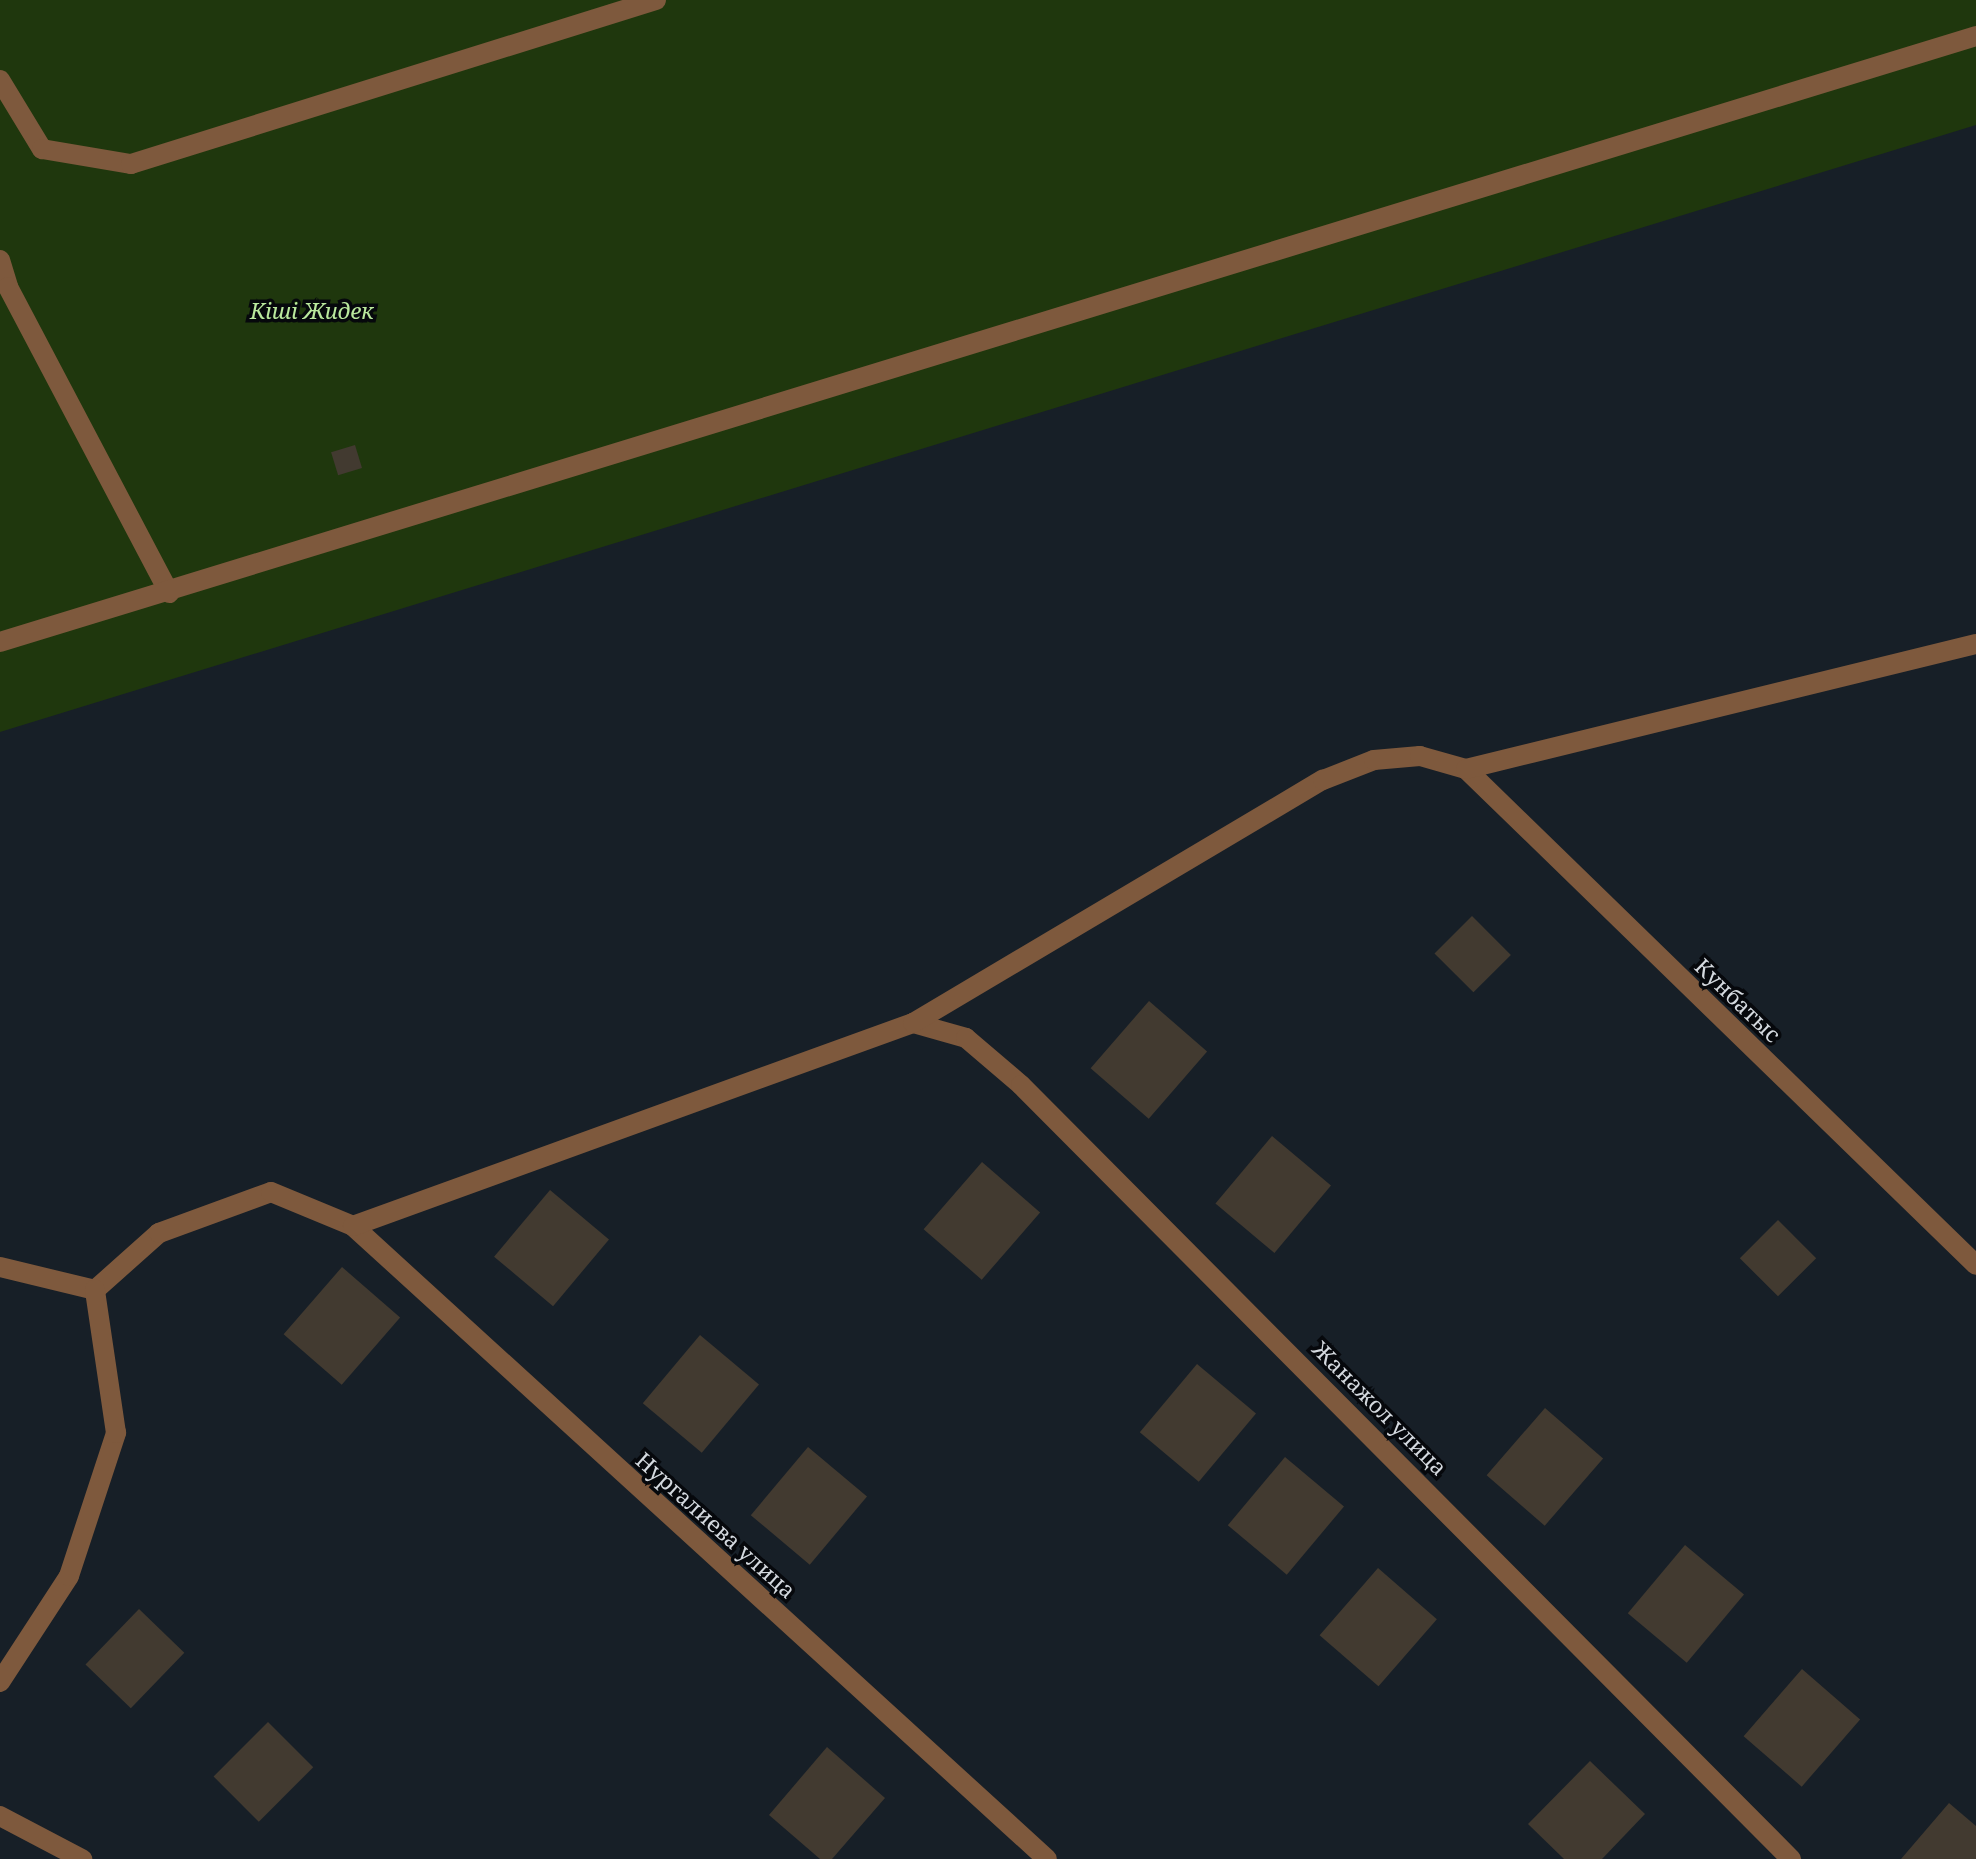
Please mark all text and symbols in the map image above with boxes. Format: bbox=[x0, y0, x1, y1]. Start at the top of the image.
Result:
park label: Кіші Жидек bbox=[250, 298, 374, 324]
street label: Кунбатыс bbox=[1690, 953, 1786, 1047]
street label: Жанажол улица bbox=[1307, 1335, 1453, 1481]
street label: Нургалиева улица bbox=[631, 1446, 801, 1604]

